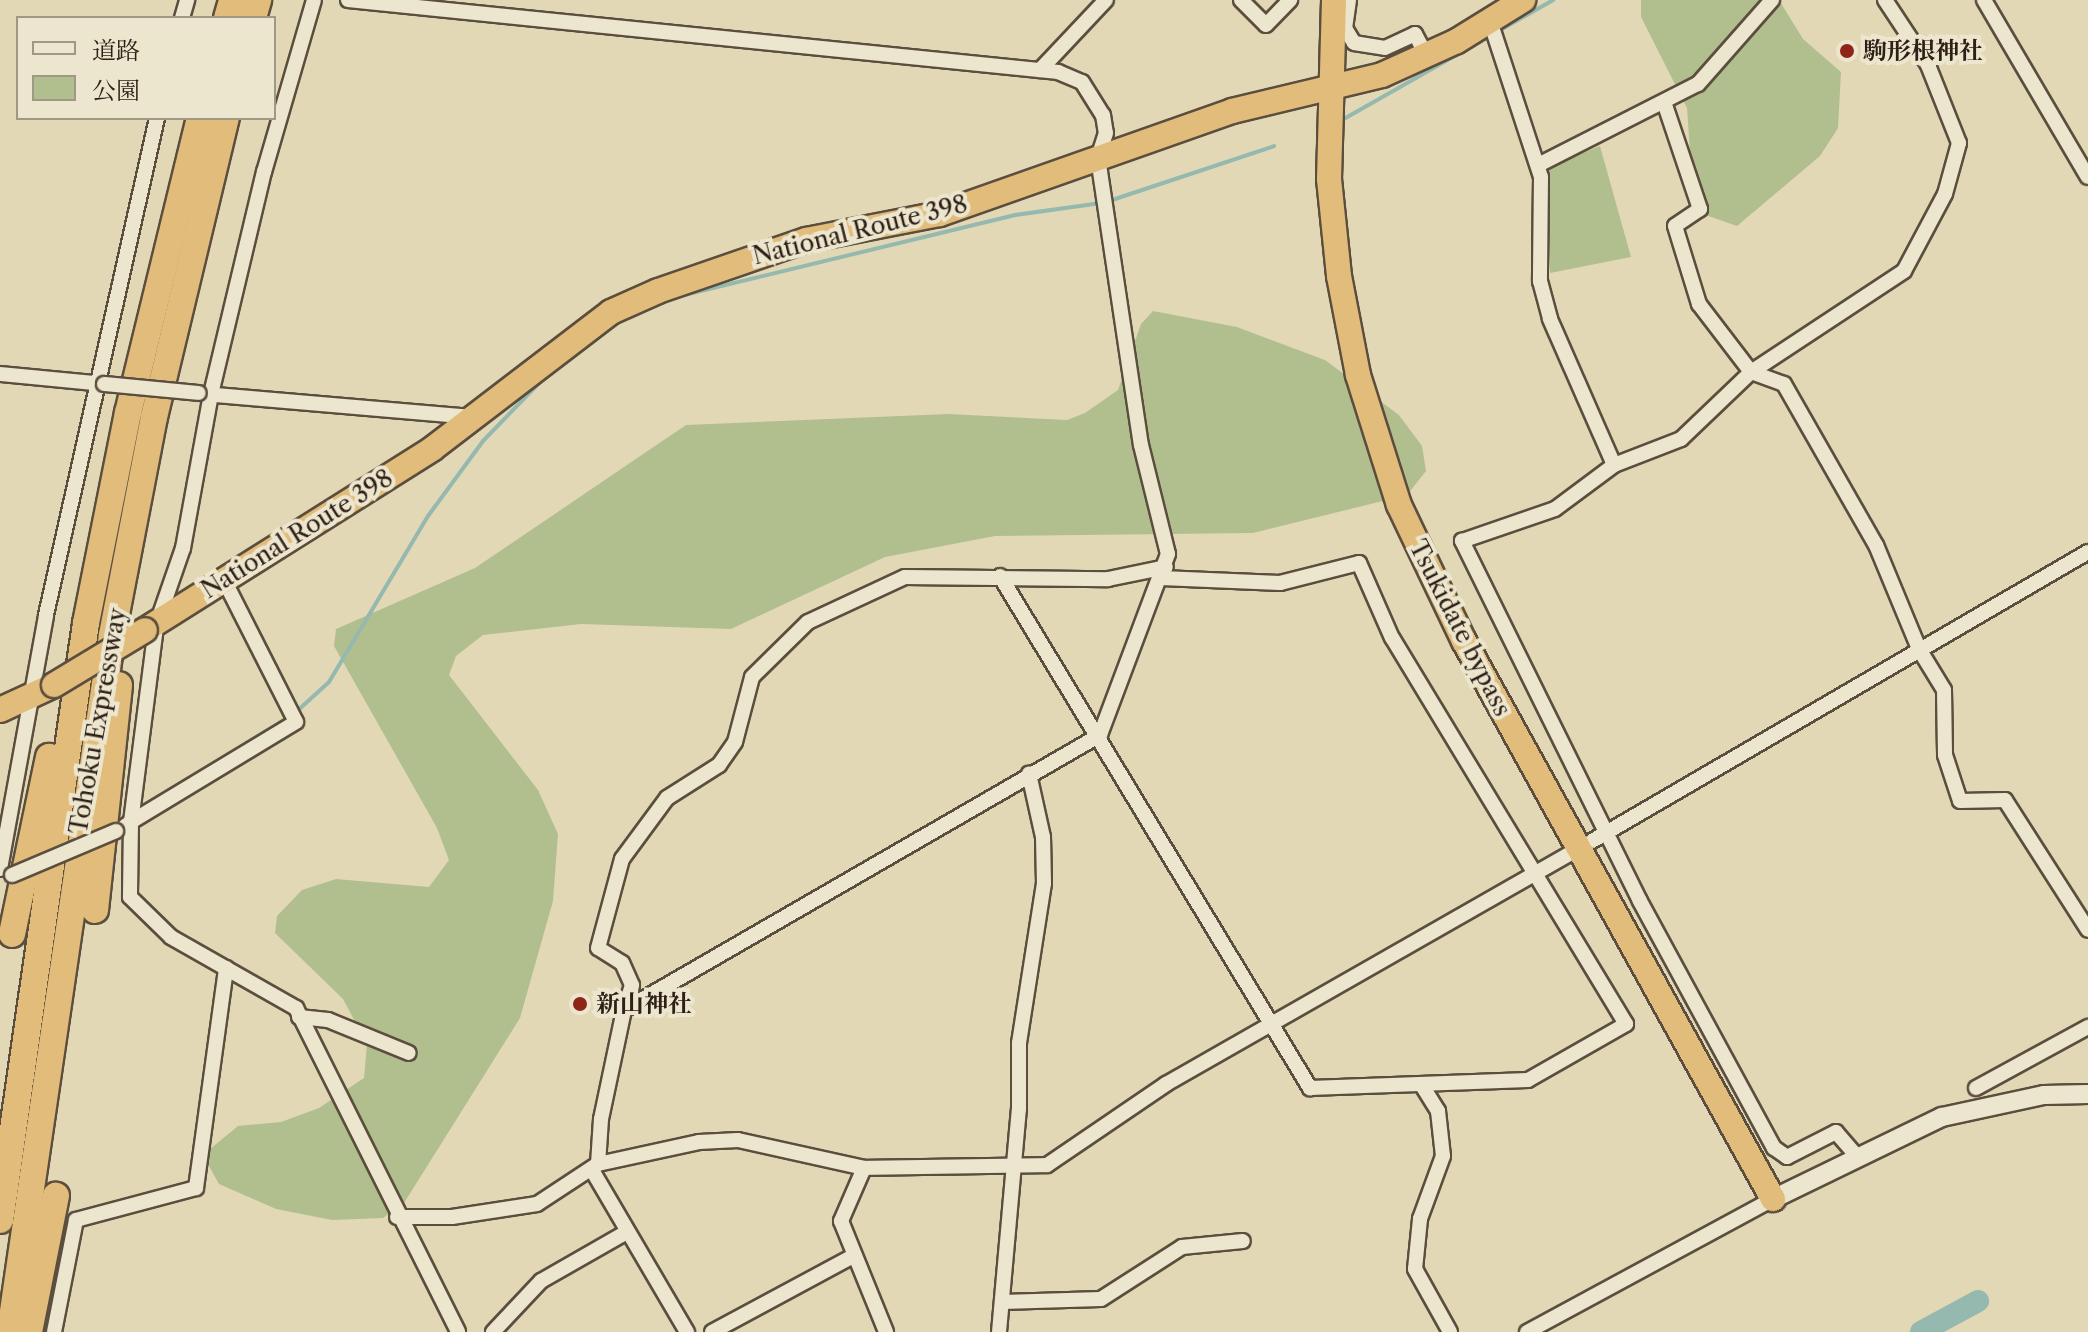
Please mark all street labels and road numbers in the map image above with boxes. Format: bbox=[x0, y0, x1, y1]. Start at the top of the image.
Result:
street label: National Route 398 bbox=[750, 189, 970, 271]
street label: National Route 398 bbox=[196, 463, 398, 605]
street label: Tsukidate bypass bbox=[1403, 535, 1517, 721]
street label: Tohoku Expressway bbox=[64, 606, 132, 836]

